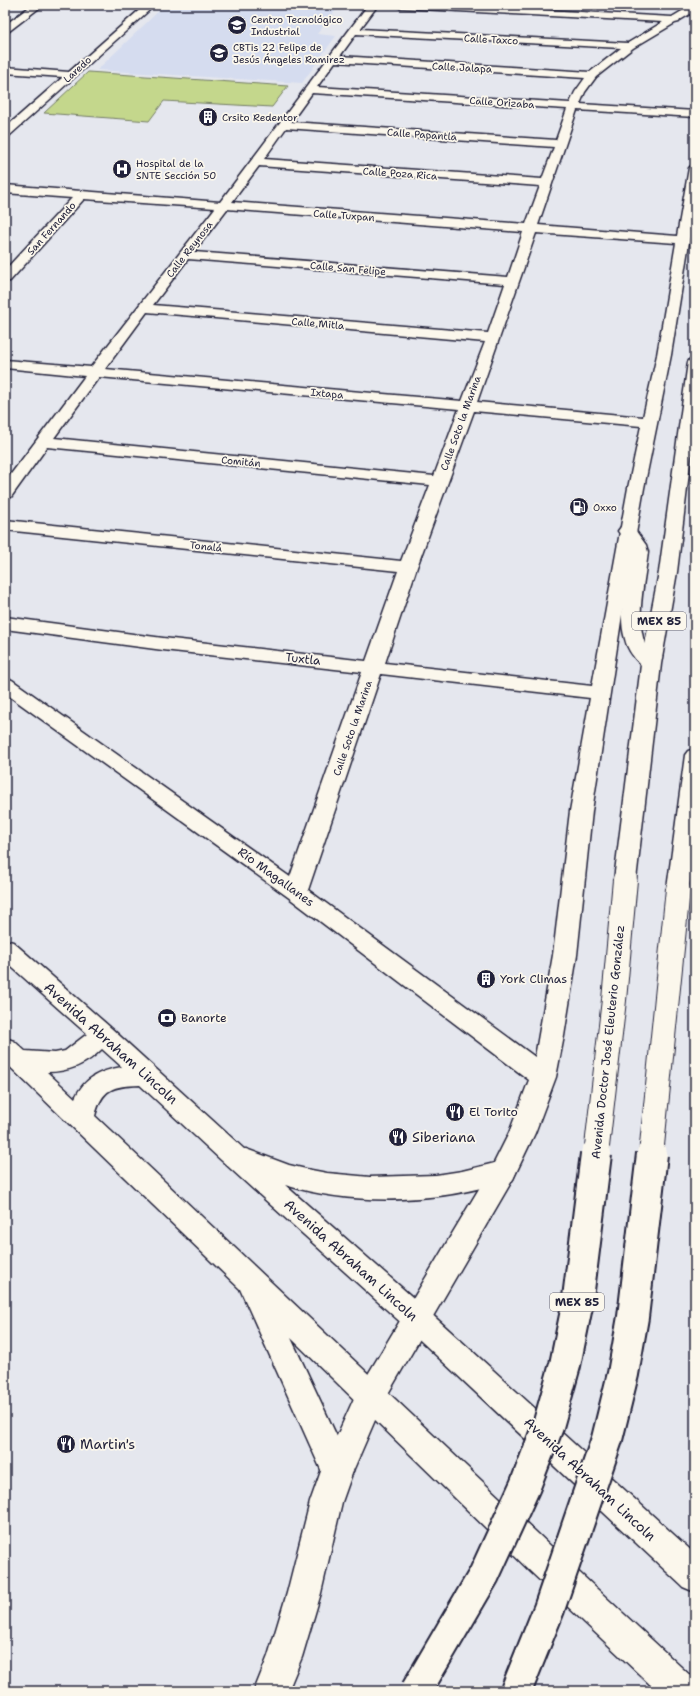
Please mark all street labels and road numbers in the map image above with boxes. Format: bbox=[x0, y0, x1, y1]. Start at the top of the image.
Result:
street label: Calle Taxco bbox=[463, 32, 518, 47]
street label: Laredo bbox=[61, 53, 94, 85]
street label: Calle Jalapa bbox=[432, 59, 493, 76]
street label: Calle Orizaba bbox=[469, 94, 536, 111]
street label: Calle Papantla bbox=[387, 126, 458, 143]
street label: Calle Poza Rica bbox=[362, 164, 438, 183]
street label: San Fernando bbox=[24, 199, 79, 258]
street label: Calle Tuxpan bbox=[313, 207, 375, 224]
street label: Calle Reynosa bbox=[163, 218, 216, 280]
street label: Calle San Felipe bbox=[309, 259, 387, 278]
street label: Calle Mitla bbox=[291, 315, 346, 332]
street label: Calle Soto la Marina bbox=[437, 373, 484, 472]
street label: Ixtapa bbox=[310, 386, 345, 401]
street label: Comitán bbox=[221, 453, 261, 470]
street label: Tonalá bbox=[189, 538, 224, 555]
road number: MEX 85 bbox=[632, 612, 686, 630]
street label: Tuxtla bbox=[284, 649, 322, 669]
street label: Calle Soto la Marina bbox=[330, 678, 375, 777]
street label: Río Magallanes bbox=[235, 844, 317, 910]
street label: Avenida Doctor José Eleuterio González bbox=[588, 924, 628, 1160]
street label: Avenida Abraham Lincoln bbox=[40, 978, 182, 1108]
street label: Avenida Abraham Lincoln bbox=[280, 1195, 422, 1325]
road number: MEX 85 bbox=[550, 1293, 604, 1311]
street label: Avenida Abraham Lincoln bbox=[520, 1413, 660, 1545]

